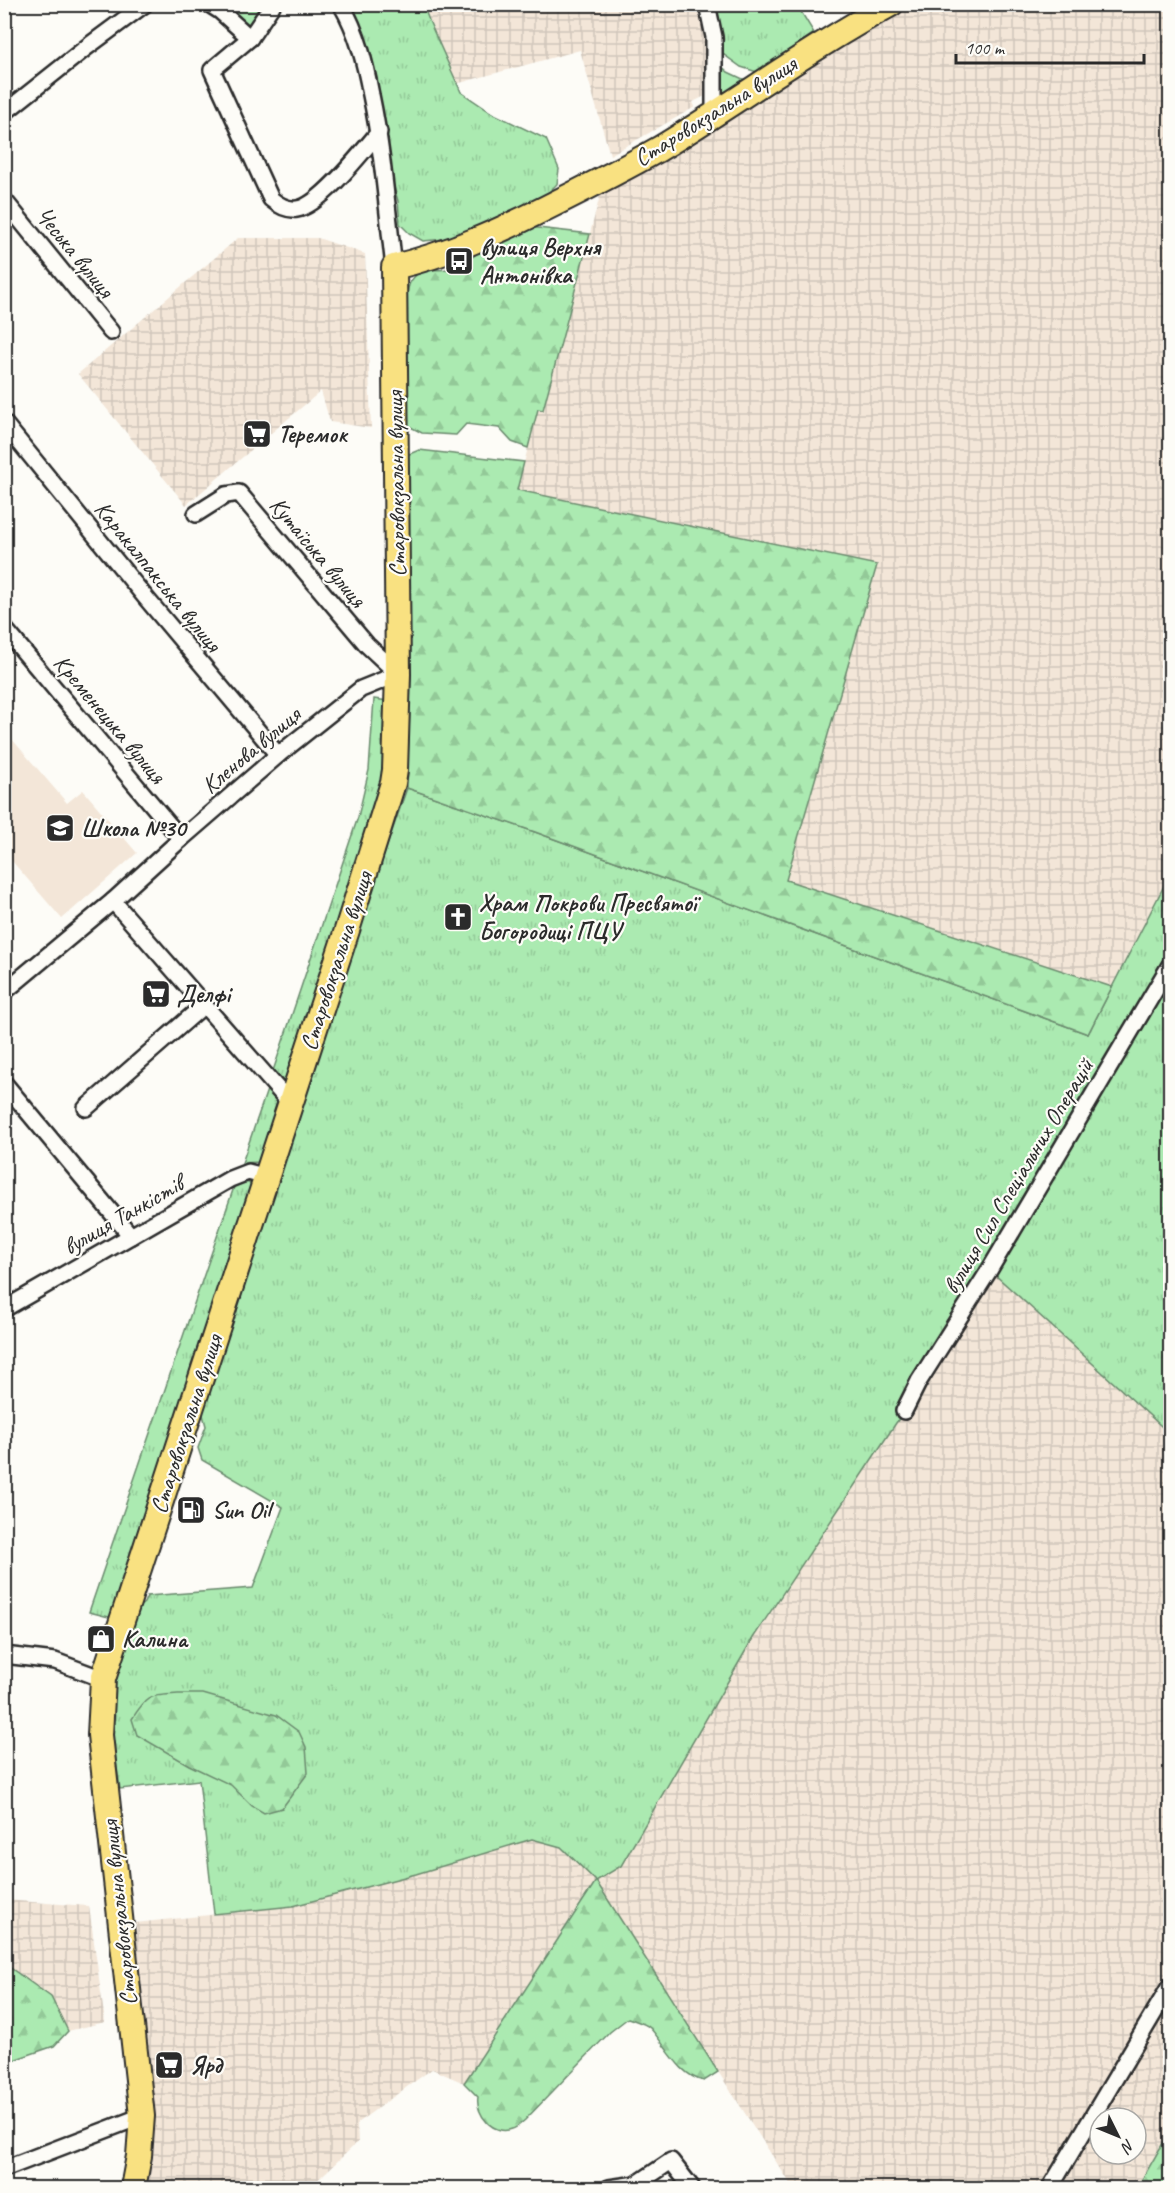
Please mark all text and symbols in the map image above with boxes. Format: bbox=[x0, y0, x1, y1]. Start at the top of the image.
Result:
scale bar bbox=[956, 27, 1144, 65]
text: 100 m bbox=[965, 37, 1006, 59]
street label: Старовокзальна вулиця bbox=[628, 48, 803, 173]
street label: Чеська вулиця bbox=[29, 201, 122, 305]
place label: вулиця Верхня Антонівка bbox=[480, 232, 602, 290]
bus stop icon: вулиця Верхня Антонівка bbox=[443, 245, 475, 277]
street label: Старовокзальна вулиця bbox=[379, 389, 413, 577]
supermarket icon: Теремок bbox=[241, 418, 273, 450]
place label: Теремок bbox=[278, 419, 349, 449]
street label: Кутаїська вулиця bbox=[263, 491, 374, 614]
street label: Каракалпакська вулиця bbox=[88, 494, 229, 659]
street label: Кременецька вулиця bbox=[47, 648, 174, 791]
street label: Кленова вулиця bbox=[195, 699, 308, 800]
school or university icon: Школа №30 bbox=[44, 812, 76, 844]
place label: Школа №30 bbox=[81, 813, 188, 843]
street label: Старовокзальна вулиця bbox=[293, 866, 379, 1054]
place label: Храм Покрови Пресвятої Богородиці ПЦУ bbox=[479, 888, 702, 946]
church icon: Храм Покрови Пресвятої Богородиці ПЦУ bbox=[442, 901, 474, 933]
supermarket icon: Делфі bbox=[140, 978, 172, 1010]
place label: Делфі bbox=[177, 979, 233, 1009]
street label: вулиця Сил Спеціальних Операцій bbox=[936, 1051, 1101, 1299]
street label: вулиця Танкістів bbox=[57, 1166, 194, 1262]
street label: Старовокзальна вулиця bbox=[143, 1329, 229, 1517]
fuel station icon: Sun Oil bbox=[175, 1494, 207, 1526]
place label: Sun Oil bbox=[212, 1495, 275, 1525]
shop icon: Калина bbox=[85, 1623, 117, 1655]
place label: Калина bbox=[122, 1624, 189, 1654]
street label: Старовокзальна вулиця bbox=[94, 1817, 144, 2007]
supermarket icon: Ярд bbox=[153, 2049, 185, 2081]
place label: Ярд bbox=[190, 2050, 224, 2080]
north arrow bbox=[1088, 2106, 1148, 2166]
text: N bbox=[1115, 2135, 1139, 2158]

